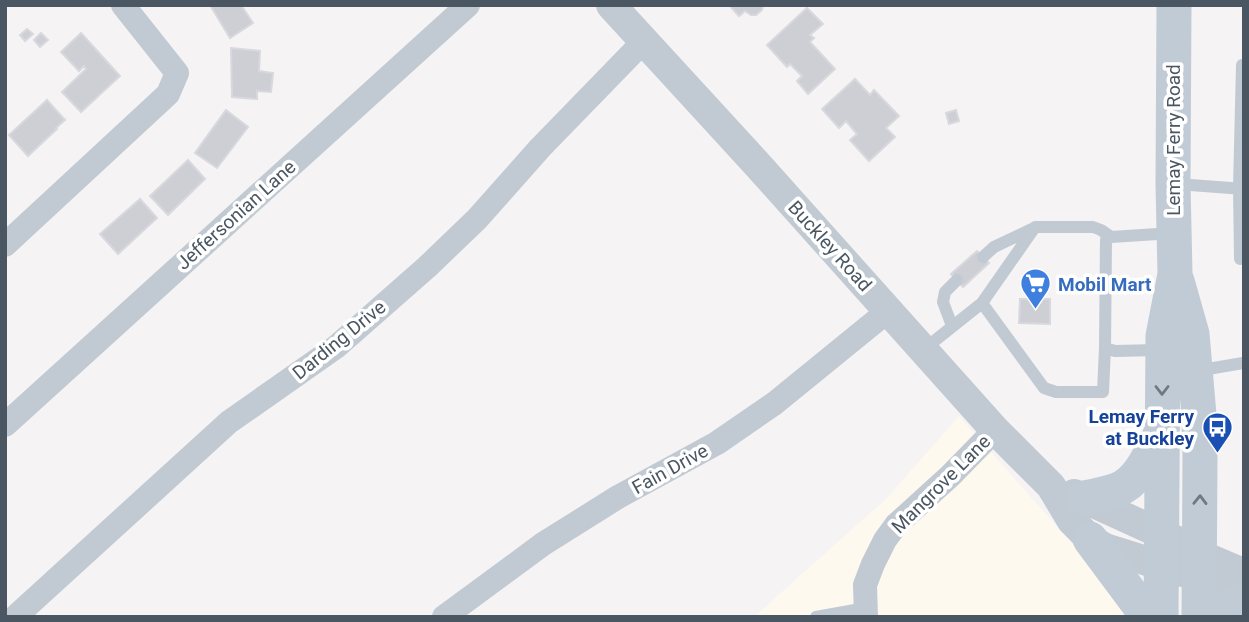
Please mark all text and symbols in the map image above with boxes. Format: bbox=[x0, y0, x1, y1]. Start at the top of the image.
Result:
street label: Lemay Ferry Road bbox=[1162, 64, 1185, 216]
street label: Jeffersonian Lane bbox=[172, 155, 300, 275]
street label: Buckley Road bbox=[783, 196, 877, 296]
supermarket icon: Mobil Mart bbox=[1018, 267, 1052, 311]
place label: Mobil Mart bbox=[1058, 273, 1152, 296]
street label: Darding Drive bbox=[288, 296, 390, 384]
one-way arrow bbox=[1155, 385, 1170, 396]
place label: Lemay Ferry at Buckley bbox=[1089, 405, 1194, 450]
bus stop icon: Lemay Ferry at Buckley bbox=[1200, 410, 1234, 454]
street label: Mangrove Lane bbox=[887, 430, 995, 538]
street label: Fain Drive bbox=[628, 439, 712, 499]
one-way arrow bbox=[1192, 494, 1208, 504]

